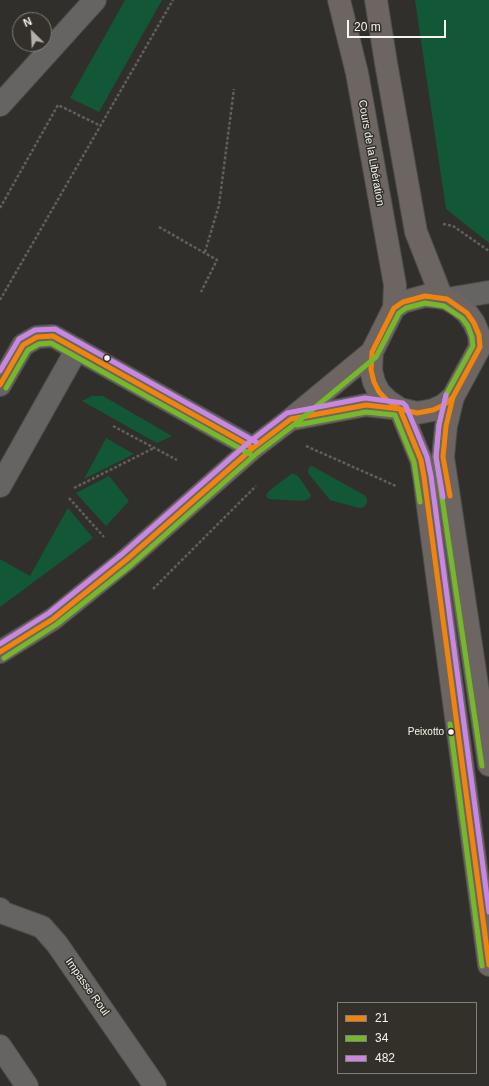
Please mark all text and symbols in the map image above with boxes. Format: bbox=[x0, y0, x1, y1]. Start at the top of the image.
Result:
north arrow bbox=[12, 12, 52, 52]
scale bar bbox=[349, 12, 448, 38]
text: N bbox=[21, 15, 34, 29]
text: 20 m bbox=[354, 20, 381, 34]
street label: Cours de la Libération bbox=[355, 99, 387, 207]
unlabelled marker bbox=[102, 353, 112, 363]
place label: Peixotto bbox=[408, 726, 444, 738]
marker: Peixotto bbox=[446, 727, 456, 737]
street label: Impasse Roul bbox=[62, 956, 112, 1018]
legend bbox=[337, 1002, 477, 1074]
text: 21 bbox=[375, 1011, 388, 1025]
text: 34 bbox=[375, 1031, 388, 1045]
text: 482 bbox=[375, 1051, 395, 1065]

